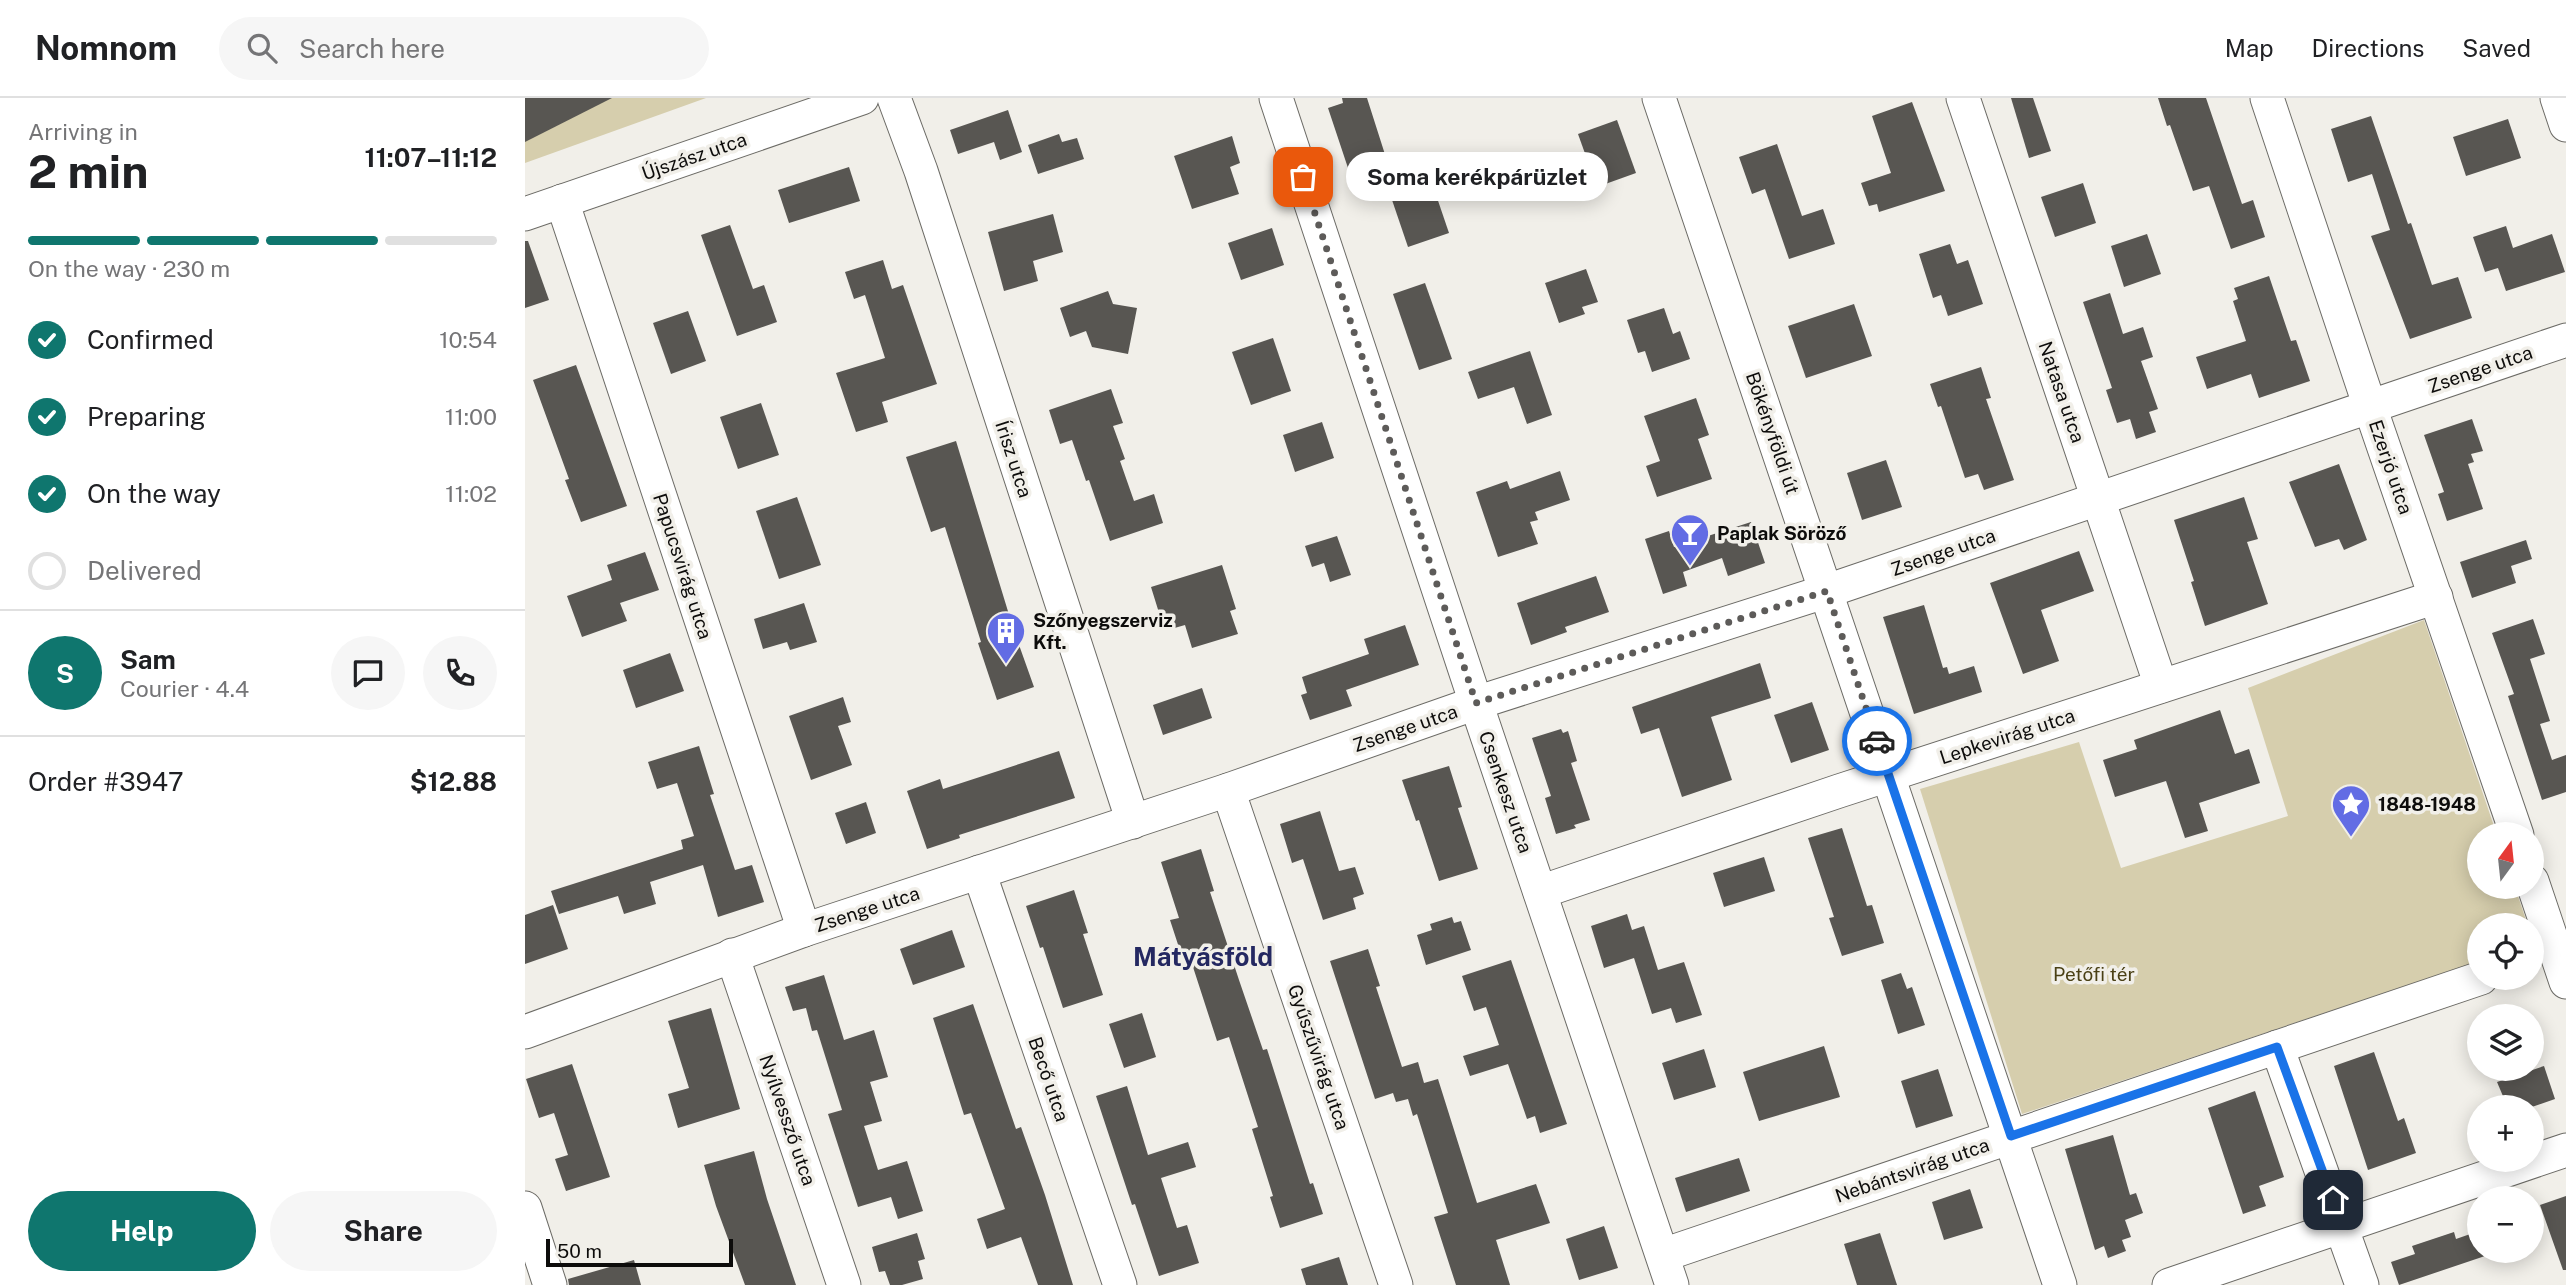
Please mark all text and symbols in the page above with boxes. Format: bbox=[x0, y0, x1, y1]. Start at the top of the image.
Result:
search box bbox=[219, 17, 709, 80]
text: Nomnom bbox=[35, 29, 177, 67]
icon: search bbox=[243, 29, 281, 67]
text: Search here bbox=[299, 33, 445, 64]
text: Map bbox=[2225, 34, 2274, 62]
text: Directions bbox=[2312, 34, 2424, 62]
text: Saved bbox=[2462, 34, 2531, 62]
text: Arriving in bbox=[28, 118, 138, 145]
street label: Újszász utca bbox=[639, 128, 749, 184]
text: 11:07–11:12 bbox=[365, 142, 497, 173]
text: 2 min bbox=[28, 144, 148, 198]
pin bbox=[1273, 147, 1333, 207]
callout: Soma kerékpárüzlet bbox=[1345, 153, 1607, 202]
icon: bag bbox=[1284, 158, 1322, 196]
text: Soma kerékpárüzlet bbox=[1367, 163, 1587, 190]
text: On the way · 230 m bbox=[28, 255, 230, 282]
icon: check bbox=[28, 321, 66, 359]
text: Confirmed bbox=[87, 324, 214, 355]
text: 10:54 bbox=[439, 326, 497, 353]
street label: Natasa utca bbox=[2034, 338, 2090, 446]
street label: Zsenge utca bbox=[2425, 341, 2535, 397]
street label: Bökényföldi út bbox=[1742, 369, 1804, 497]
icon: check bbox=[28, 398, 66, 436]
text: Preparing bbox=[87, 401, 206, 432]
text: 11:00 bbox=[445, 403, 497, 430]
street label: Ezerjó utca bbox=[2365, 417, 2417, 517]
street label: Írisz utca bbox=[991, 418, 1037, 500]
icon: check bbox=[28, 475, 66, 513]
text: On the way bbox=[87, 478, 221, 509]
text: 11:02 bbox=[445, 480, 497, 507]
street label: Papucsvirág utca bbox=[649, 490, 717, 642]
bar icon: Paplak Söröző bbox=[1669, 512, 1711, 567]
place label: Paplak Söröző bbox=[1717, 522, 1847, 544]
street label: Zsenge utca bbox=[1888, 524, 1998, 580]
text: Delivered bbox=[87, 555, 202, 586]
place label: Szőnyegszerviz Kft. bbox=[1033, 609, 1173, 653]
building icon: Szőnyegszerviz Kft. bbox=[985, 610, 1027, 665]
button: chat bbox=[331, 636, 405, 710]
button: phone bbox=[423, 636, 497, 710]
text: Sam bbox=[120, 644, 176, 675]
text: S bbox=[56, 658, 74, 689]
text: Courier · 4.4 bbox=[120, 675, 249, 702]
street label: Zsenge utca bbox=[1350, 700, 1460, 756]
street label: Lepkevirág utca bbox=[1937, 704, 2077, 768]
courier bbox=[1842, 706, 1912, 776]
icon: car bbox=[1858, 722, 1896, 760]
street label: Csenkesz utca bbox=[1475, 728, 1537, 856]
text: Order #3947 bbox=[28, 766, 184, 797]
text: $12.88 bbox=[410, 766, 497, 797]
place icon: 1848-1948 bbox=[2330, 783, 2372, 838]
place label: 1848-1948 bbox=[2378, 793, 2476, 815]
north arrow bbox=[2467, 822, 2545, 900]
map controls bbox=[2467, 822, 2544, 1263]
street label: Zsenge utca bbox=[812, 882, 922, 936]
button: locate bbox=[2467, 913, 2544, 990]
district label: Mátyásföld bbox=[1133, 941, 1273, 972]
park label: Petőfi tér bbox=[2053, 963, 2135, 985]
street label: Gyűszűvirág utca bbox=[1284, 982, 1354, 1132]
button: layers bbox=[2467, 1004, 2544, 1081]
street label: Becő utca bbox=[1024, 1034, 1074, 1124]
street label: Nyílvessző utca bbox=[755, 1052, 821, 1188]
button: + bbox=[2467, 1095, 2544, 1172]
street label: Nebántsvirág utca bbox=[1832, 1133, 1992, 1207]
pin bbox=[2303, 1170, 2363, 1230]
icon: home bbox=[2314, 1181, 2352, 1219]
button: − bbox=[2467, 1186, 2544, 1263]
button: Help bbox=[28, 1191, 256, 1271]
button: Share bbox=[270, 1191, 497, 1271]
scale bar bbox=[546, 1236, 733, 1268]
text: 50 m bbox=[557, 1240, 602, 1262]

